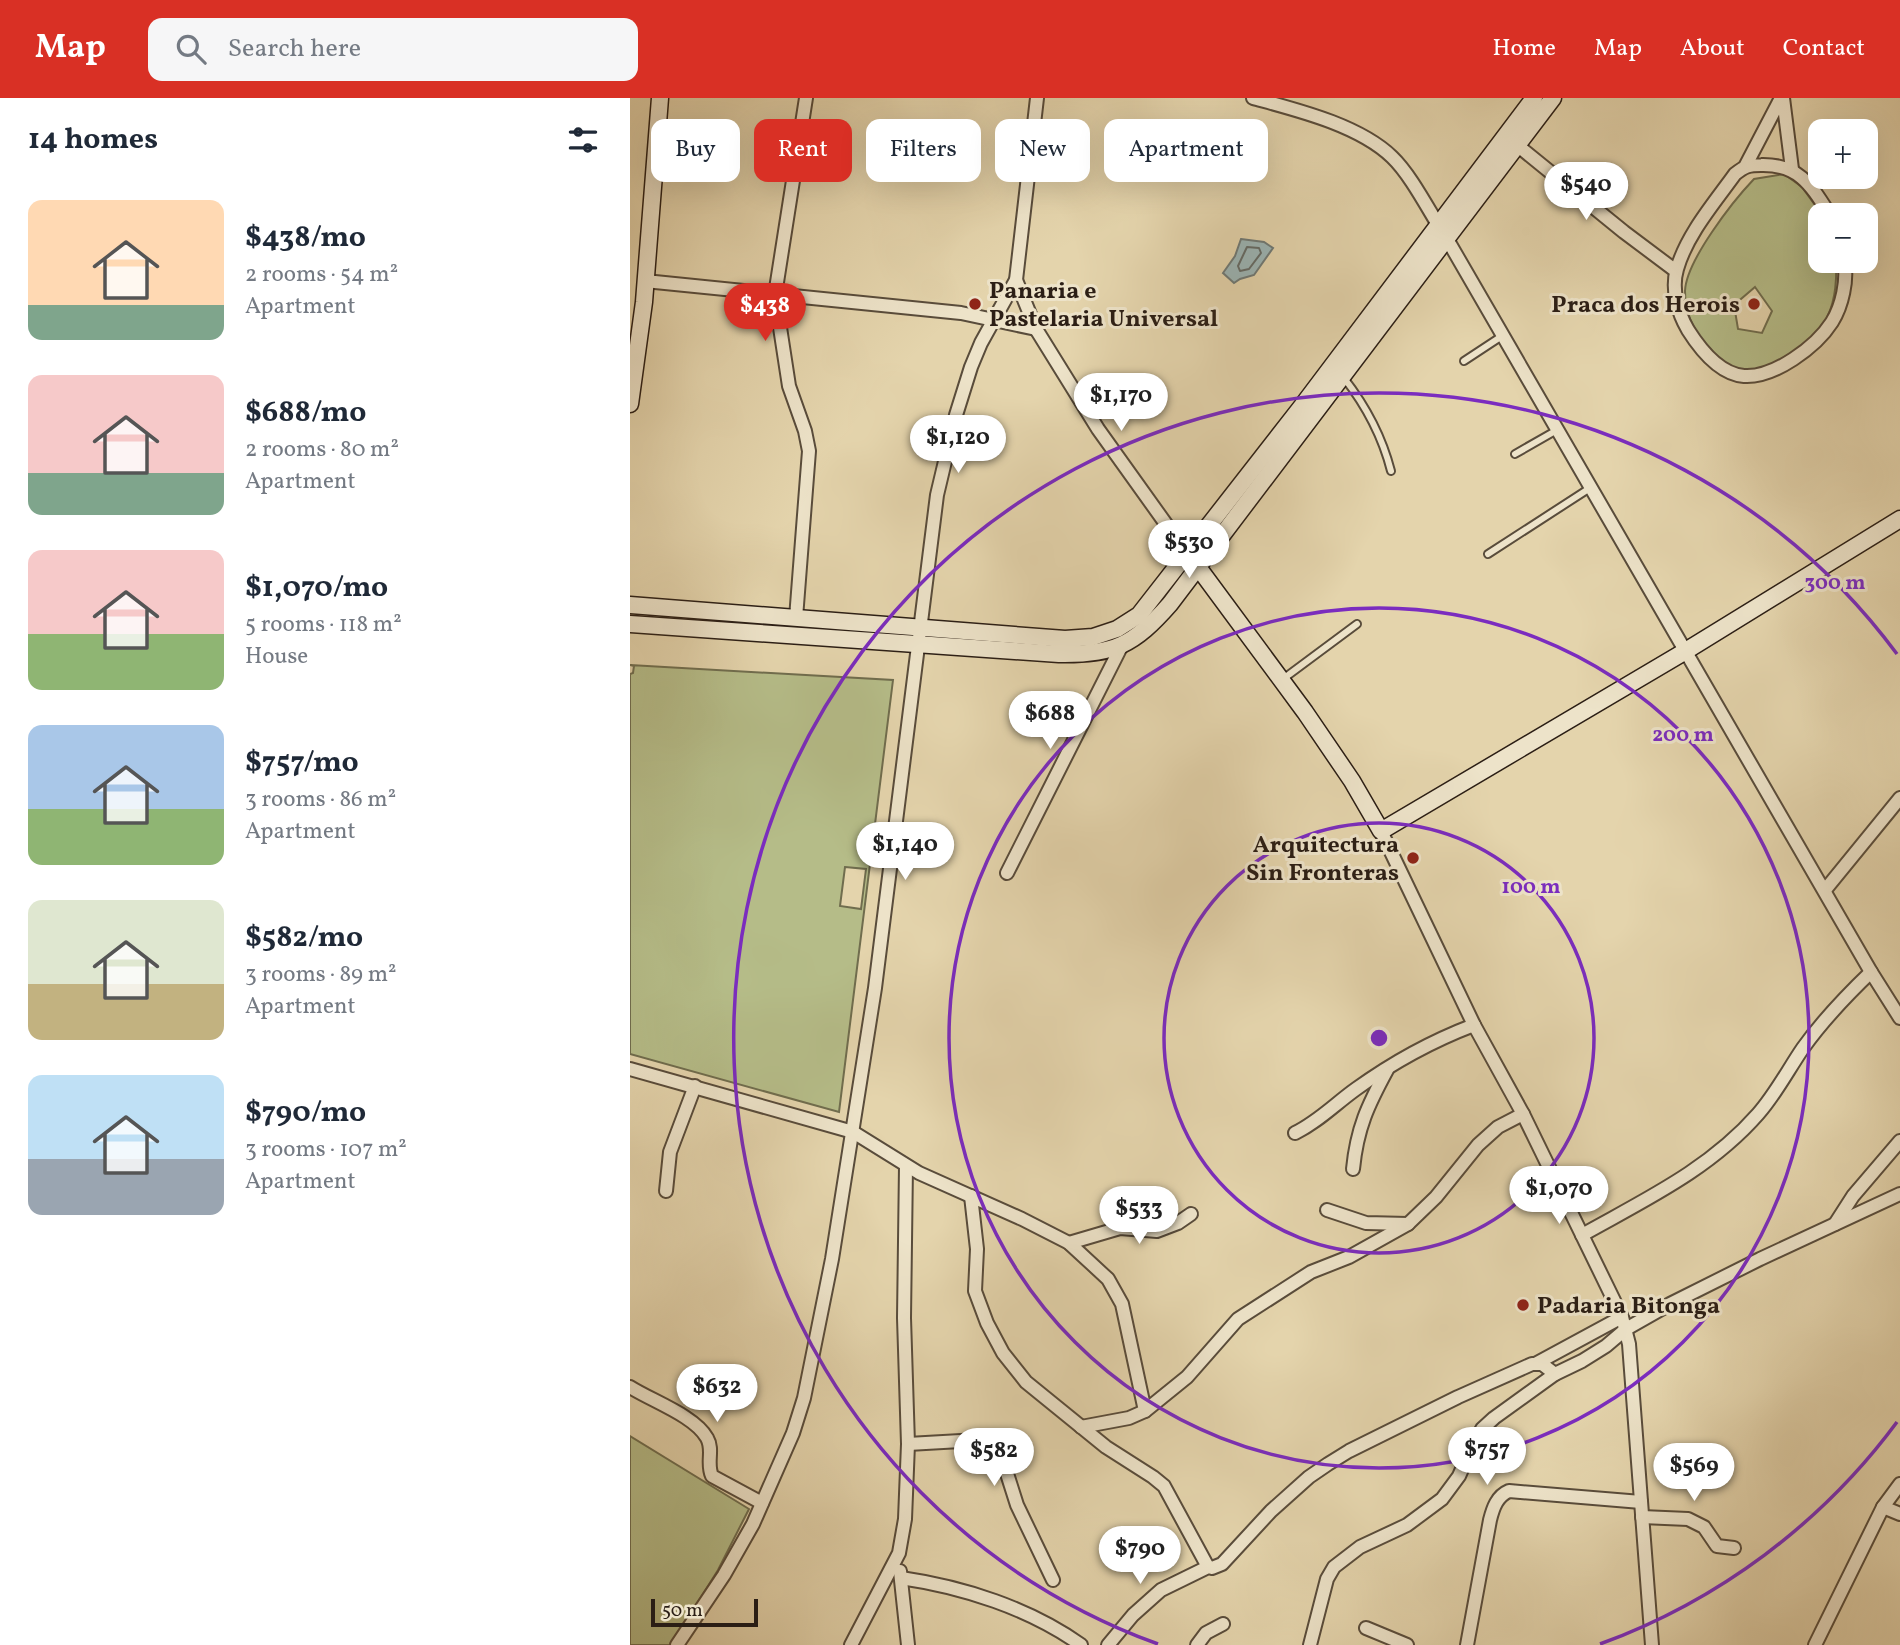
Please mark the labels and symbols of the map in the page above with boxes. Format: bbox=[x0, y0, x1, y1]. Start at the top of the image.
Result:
pin: $540 bbox=[1545, 162, 1627, 222]
place label: Panaria e Pastelaria Universal bbox=[989, 275, 1218, 337]
pin: $438 bbox=[724, 284, 806, 343]
place label: Praca dos Herois bbox=[1551, 289, 1740, 323]
marker: Panaria e Pastelaria Universal bbox=[967, 296, 983, 312]
marker: Praca dos Herois bbox=[1746, 296, 1762, 312]
pin: $1,170 bbox=[1064, 374, 1178, 433]
pin: $1,120 bbox=[901, 416, 1015, 475]
pin: $530 bbox=[1148, 520, 1230, 580]
text: 300 m bbox=[1805, 569, 1865, 598]
pin: $688 bbox=[1009, 692, 1091, 751]
text: 200 m bbox=[1652, 721, 1714, 750]
pin: $1,140 bbox=[848, 822, 962, 882]
place label: Arquitectura Sin Fronteras bbox=[1246, 829, 1399, 891]
marker: Arquitectura Sin Fronteras bbox=[1405, 850, 1421, 866]
text: 100 m bbox=[1501, 873, 1561, 902]
centre of rings bbox=[1367, 1026, 1391, 1050]
pin: $1,070 bbox=[1502, 1166, 1616, 1226]
pin: $533 bbox=[1098, 1186, 1180, 1246]
place label: Padaria Bitonga bbox=[1537, 1290, 1720, 1324]
marker: Padaria Bitonga bbox=[1515, 1297, 1531, 1313]
pin: $632 bbox=[676, 1364, 758, 1424]
pin: $582 bbox=[953, 1428, 1035, 1488]
pin: $757 bbox=[1446, 1428, 1528, 1487]
pin: $569 bbox=[1653, 1444, 1735, 1503]
pin: $790 bbox=[1099, 1526, 1181, 1586]
scale bar bbox=[651, 1596, 758, 1628]

